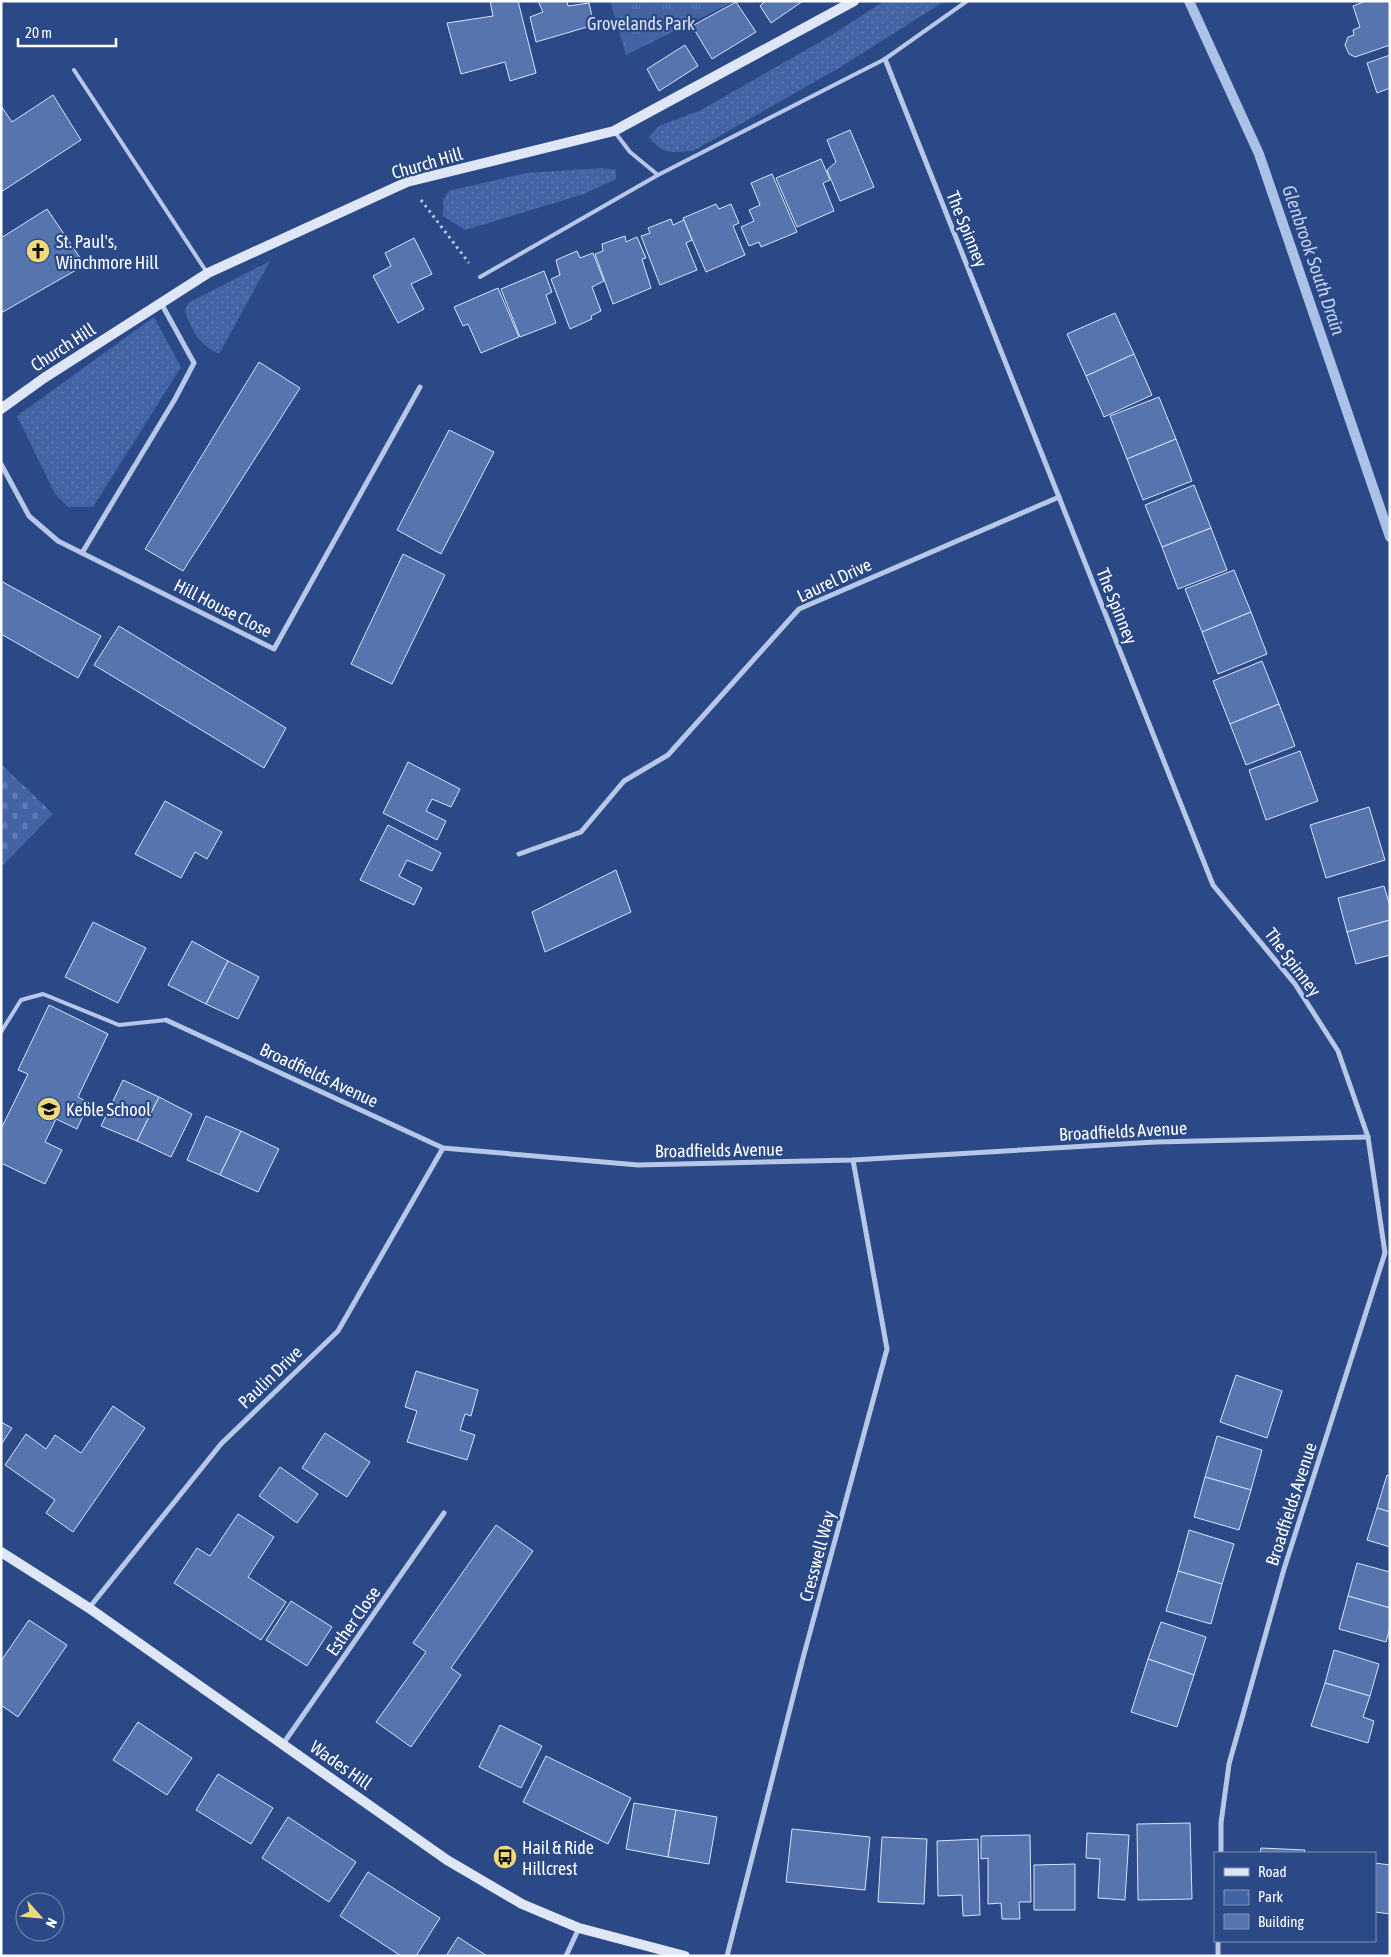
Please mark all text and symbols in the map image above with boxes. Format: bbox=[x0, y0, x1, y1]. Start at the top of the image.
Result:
park label: Grovelands Park bbox=[587, 13, 695, 34]
scale bar bbox=[18, 15, 115, 47]
text: 20 m bbox=[25, 24, 52, 41]
street label: Church Hill bbox=[389, 143, 465, 183]
water label: Glenbrook South Drain bbox=[1278, 182, 1350, 338]
street label: The Spinney bbox=[942, 188, 992, 270]
place label: St. Paul's, Winchmore Hill bbox=[56, 231, 159, 273]
church icon: St. Paul's, Winchmore Hill bbox=[25, 238, 51, 264]
street label: Church Hill bbox=[27, 318, 99, 376]
street label: Laurel Drive bbox=[793, 554, 875, 606]
street label: The Spinney bbox=[1092, 565, 1142, 647]
street label: Hill House Close bbox=[171, 574, 275, 642]
street label: The Spinney bbox=[1261, 924, 1325, 1000]
street label: Broadfields Avenue bbox=[256, 1038, 382, 1112]
school or university icon: Keble School bbox=[36, 1096, 62, 1122]
place label: Keble School bbox=[66, 1099, 151, 1120]
street label: Broadfields Avenue bbox=[1058, 1117, 1188, 1145]
street label: Broadfields Avenue bbox=[655, 1138, 783, 1162]
street label: Paulin Drive bbox=[234, 1341, 306, 1413]
street label: Broadfields Avenue bbox=[1261, 1440, 1321, 1568]
street label: Cresswell Way bbox=[795, 1508, 839, 1604]
street label: Esther Close bbox=[322, 1582, 384, 1660]
street label: Wades Hill bbox=[306, 1736, 376, 1794]
place label: Hail & Ride Hillcrest bbox=[522, 1837, 594, 1879]
bus stop icon: Hail & Ride Hillcrest bbox=[492, 1844, 518, 1870]
legend bbox=[1214, 1852, 1376, 1942]
text: Road bbox=[1258, 1863, 1287, 1880]
text: Park bbox=[1258, 1888, 1283, 1905]
north arrow bbox=[15, 1892, 65, 1942]
text: Building bbox=[1258, 1913, 1304, 1930]
text: N bbox=[43, 1916, 61, 1930]

